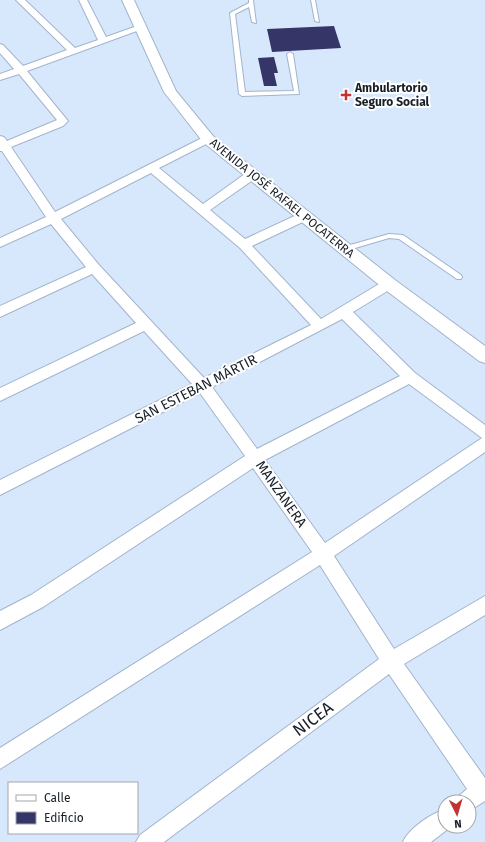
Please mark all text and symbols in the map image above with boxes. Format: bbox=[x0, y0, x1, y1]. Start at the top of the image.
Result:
place label: Ambulartorio Seguro Social bbox=[354, 81, 430, 109]
marker: Ambulartorio Seguro Social bbox=[340, 89, 352, 101]
street label: AVENIDA JOSÉ RAFAEL POCATERRA bbox=[207, 135, 358, 261]
street label: SAN ESTEBAN MÁRTIR bbox=[132, 350, 260, 427]
street label: MANZANERA bbox=[252, 457, 310, 531]
street label: NICEA bbox=[289, 697, 337, 741]
legend bbox=[8, 782, 138, 834]
text: Calle bbox=[44, 791, 71, 805]
north arrow bbox=[437, 794, 477, 834]
text: Edificio bbox=[44, 811, 84, 825]
text: N bbox=[454, 817, 462, 830]

